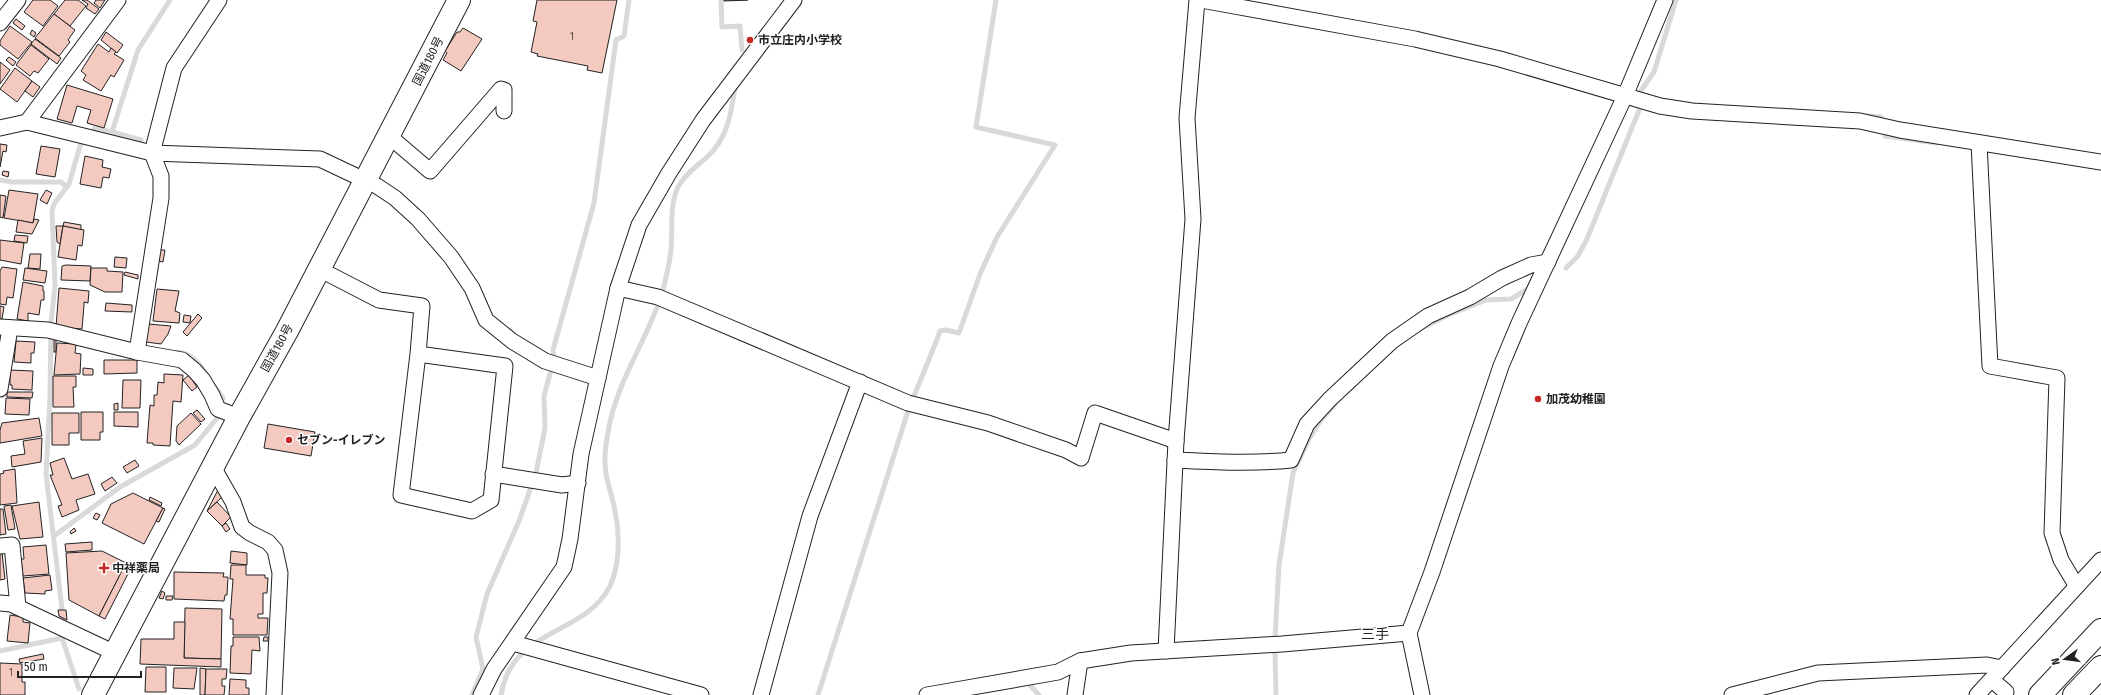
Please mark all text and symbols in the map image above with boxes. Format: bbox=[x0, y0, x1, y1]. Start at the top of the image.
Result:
house number: 1 bbox=[570, 31, 574, 43]
place label: 市立庄内小学校 bbox=[758, 33, 842, 47]
street label: 国道180号 bbox=[410, 34, 446, 88]
marker: 市立庄内小学校 bbox=[745, 35, 755, 45]
street label: 国道180号 bbox=[258, 321, 296, 375]
place label: 加茂幼稚園 bbox=[1546, 392, 1606, 406]
marker: 加茂幼稚園 bbox=[1533, 394, 1543, 404]
place label: セブン-イレブン bbox=[297, 433, 386, 447]
marker: セブン-イレブン bbox=[284, 435, 294, 445]
place label: 中祥薬局 bbox=[112, 561, 160, 575]
marker: 中祥薬局 bbox=[99, 563, 109, 573]
district label: 三手 bbox=[1361, 626, 1389, 643]
north arrow bbox=[2045, 639, 2085, 679]
scale bar bbox=[18, 653, 141, 679]
text: N bbox=[2049, 657, 2063, 666]
text: 50 m bbox=[24, 660, 48, 674]
house number: 1 bbox=[9, 667, 13, 679]

